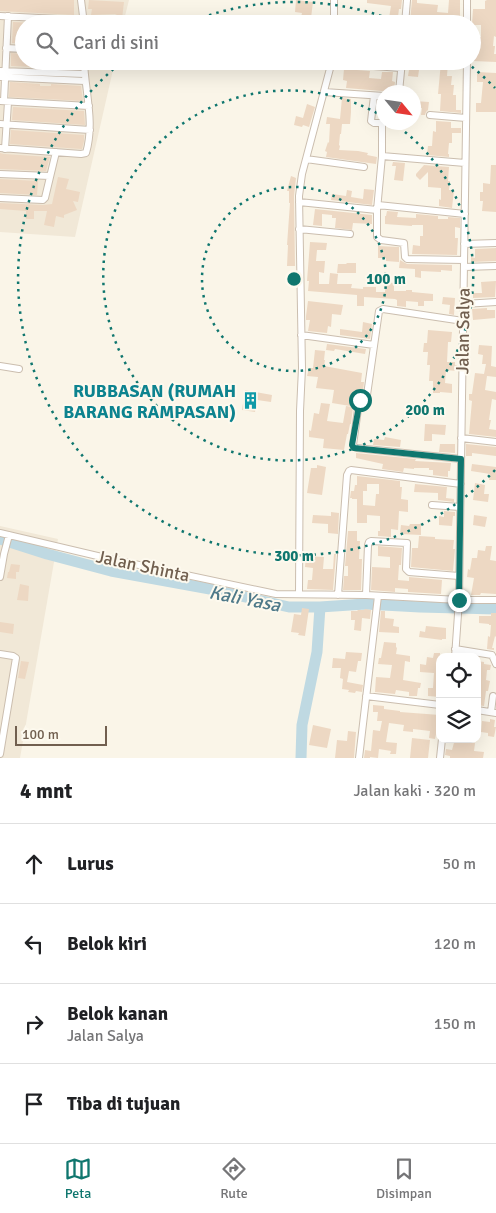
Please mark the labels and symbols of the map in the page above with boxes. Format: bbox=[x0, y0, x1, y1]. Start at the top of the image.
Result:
north arrow bbox=[376, 85, 421, 130]
centre of rings bbox=[285, 270, 303, 288]
text: 100 m bbox=[366, 270, 406, 288]
street label: Jalan Salya bbox=[451, 288, 475, 374]
place label: RUBBASAN (RUMAH BARANG RAMPASAN) bbox=[63, 380, 236, 423]
route start bbox=[349, 389, 372, 412]
building icon: RUBBASAN (RUMAH BARANG RAMPASAN) bbox=[240, 391, 260, 411]
text: 200 m bbox=[405, 401, 445, 419]
street label: Jalan Shinta bbox=[94, 545, 192, 587]
text: 300 m bbox=[274, 547, 314, 565]
water label: Kali Yasa bbox=[207, 580, 284, 618]
route end bbox=[448, 589, 471, 612]
scale bar bbox=[15, 723, 108, 746]

